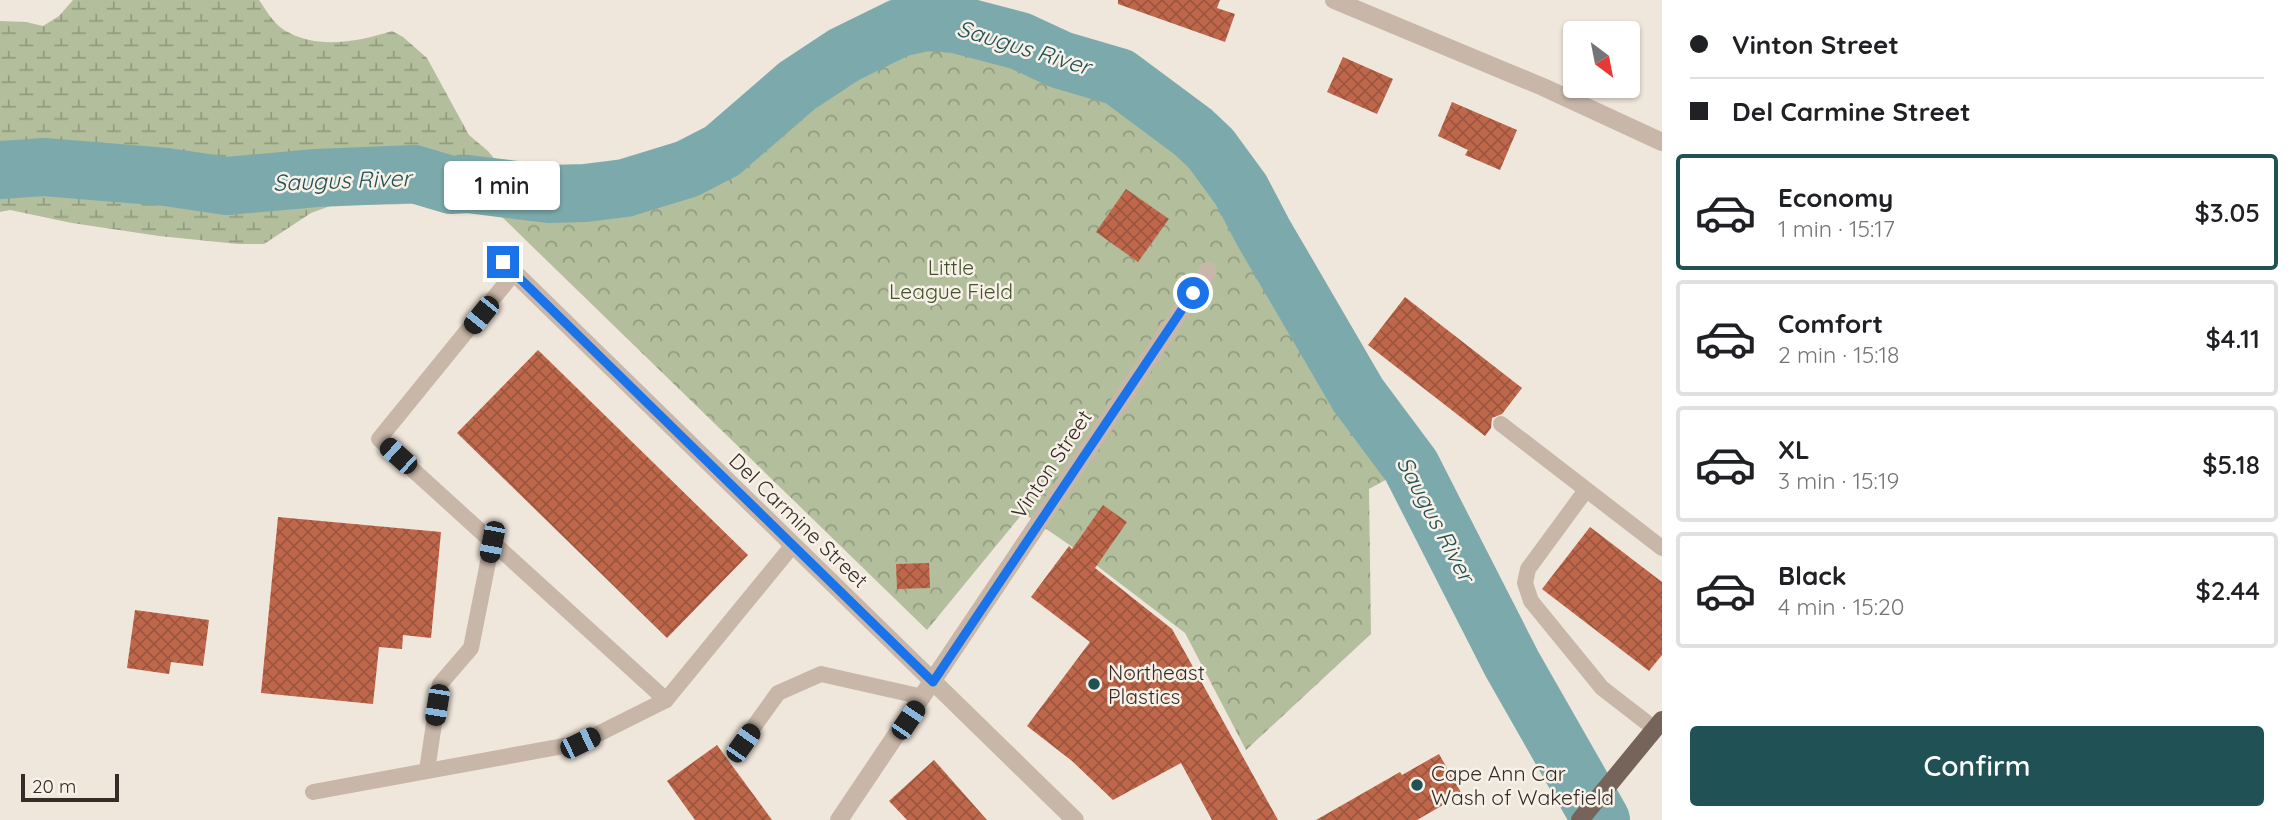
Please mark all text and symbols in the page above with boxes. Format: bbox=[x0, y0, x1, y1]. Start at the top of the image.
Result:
water label: Saugus River bbox=[954, 13, 1097, 82]
north arrow bbox=[1563, 21, 1640, 98]
map controls bbox=[1563, 21, 1640, 98]
text: Vinton Street bbox=[1732, 28, 1899, 61]
text: Del Carmine Street bbox=[1732, 95, 1971, 128]
callout: 1 min bbox=[445, 160, 561, 210]
water label: Saugus River bbox=[273, 163, 415, 197]
text: 1 min bbox=[474, 171, 530, 200]
icon: car bbox=[1694, 181, 1757, 244]
text: Economy bbox=[1778, 181, 1893, 214]
text: $3.05 bbox=[2195, 196, 2260, 229]
text: 1 min · 15:17 bbox=[1778, 214, 1895, 243]
route end bbox=[487, 246, 519, 278]
park label: Little League Field bbox=[889, 254, 1013, 304]
route start bbox=[1177, 277, 1209, 309]
car bbox=[460, 292, 503, 338]
icon: car bbox=[1694, 307, 1757, 370]
text: Comfort bbox=[1778, 307, 1883, 340]
text: $4.11 bbox=[2205, 322, 2260, 355]
text: 2 min · 15:18 bbox=[1778, 340, 1900, 369]
street label: Vinton Street bbox=[1005, 405, 1097, 523]
icon: car bbox=[1694, 433, 1757, 496]
text: XL bbox=[1778, 433, 1810, 466]
car bbox=[376, 434, 421, 478]
street label: Del Carmine Street bbox=[724, 447, 874, 593]
text: $5.18 bbox=[2202, 448, 2260, 481]
water label: Saugus River bbox=[1391, 451, 1483, 590]
text: 3 min · 15:19 bbox=[1778, 466, 1899, 495]
car bbox=[478, 519, 507, 565]
icon: car bbox=[1694, 559, 1757, 622]
text: Black bbox=[1778, 559, 1847, 592]
text: $2.44 bbox=[2195, 574, 2260, 607]
text: 4 min · 15:20 bbox=[1778, 592, 1904, 621]
place label: Northeast Plastics bbox=[1108, 659, 1205, 709]
marker: Northeast Plastics bbox=[1086, 676, 1102, 692]
car bbox=[424, 683, 451, 727]
car bbox=[888, 697, 929, 743]
car bbox=[723, 720, 764, 766]
car bbox=[557, 724, 604, 762]
button: Confirm bbox=[1690, 726, 2264, 806]
place label: Cape Ann Car Wash of Wakefield bbox=[1431, 760, 1614, 810]
scale bar bbox=[21, 771, 119, 803]
text: 20 m bbox=[32, 774, 76, 798]
marker: Cape Ann Car Wash of Wakefield bbox=[1409, 777, 1425, 793]

